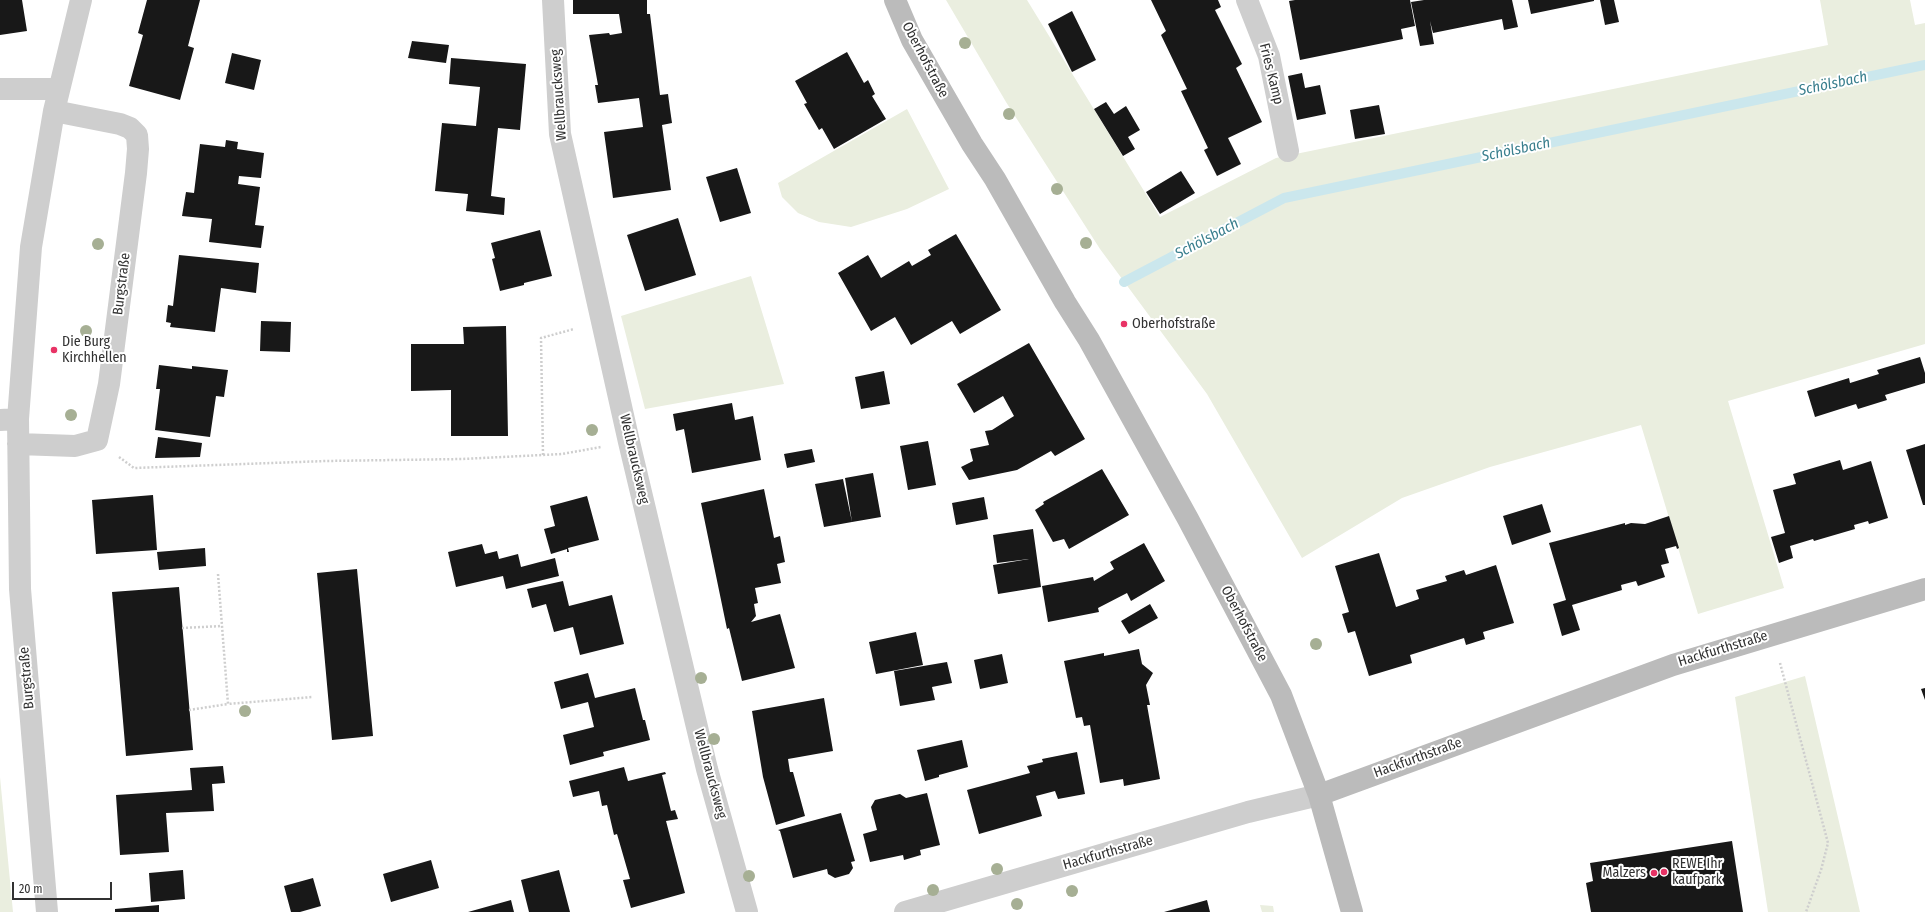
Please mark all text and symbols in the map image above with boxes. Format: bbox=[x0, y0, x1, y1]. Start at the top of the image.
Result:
street label: Oberhofstraße bbox=[898, 19, 952, 101]
street label: Fries Kamp bbox=[1255, 42, 1287, 106]
street label: Wellbraucksweg bbox=[547, 49, 571, 141]
water label: Schölsbach bbox=[1797, 68, 1869, 100]
water label: Schölsbach bbox=[1480, 134, 1552, 166]
water label: Schölsbach bbox=[1172, 215, 1242, 263]
street label: Burgstraße bbox=[110, 252, 134, 316]
place label: Oberhofstraße bbox=[1132, 316, 1215, 332]
marker: Oberhofstraße bbox=[1119, 319, 1129, 329]
place label: Die Burg Kirchhellen bbox=[62, 334, 127, 366]
marker: Die Burg Kirchhellen bbox=[49, 345, 59, 355]
street label: Wellbraucksweg bbox=[615, 412, 653, 506]
street label: Oberhofstraße bbox=[1217, 583, 1271, 665]
street label: Hackfurthstraße bbox=[1676, 627, 1770, 671]
street label: Burgstraße bbox=[16, 646, 38, 710]
street label: Wellbraucksweg bbox=[690, 728, 730, 820]
street label: Hackfurthstraße bbox=[1372, 734, 1464, 782]
street label: Hackfurthstraße bbox=[1061, 832, 1155, 874]
place label: REWE Ihr kaufpark bbox=[1672, 856, 1722, 888]
place label: Malzers bbox=[1602, 865, 1646, 881]
marker: REWE Ihr kaufpark bbox=[1659, 867, 1669, 877]
marker: Malzers bbox=[1649, 868, 1659, 878]
scale bar bbox=[14, 874, 114, 900]
text: 20 m bbox=[19, 882, 43, 896]

